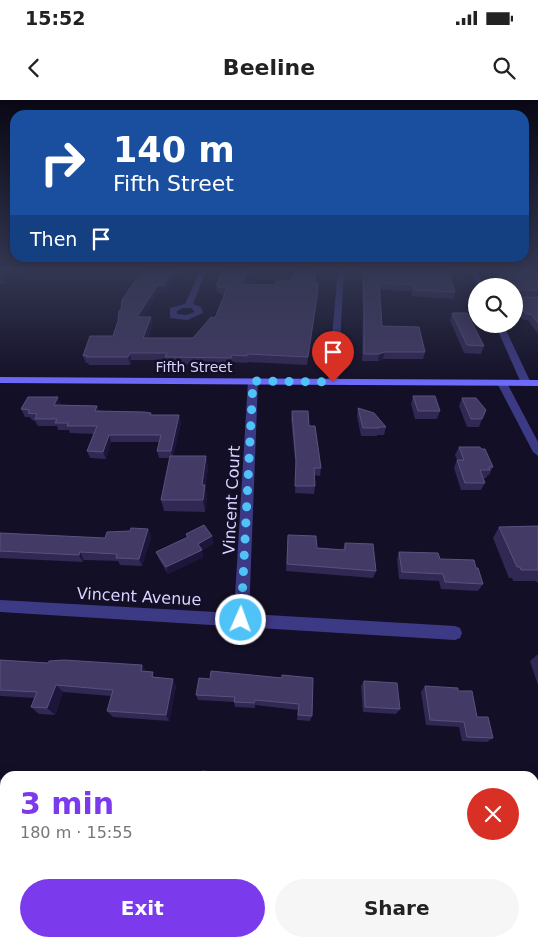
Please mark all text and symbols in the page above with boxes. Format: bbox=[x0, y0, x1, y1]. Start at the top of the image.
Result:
text: 15:52 bbox=[25, 7, 85, 29]
icon: back bbox=[20, 54, 48, 82]
icon: search bbox=[490, 54, 518, 82]
text: Beeline bbox=[223, 55, 315, 80]
icon: right bbox=[30, 130, 95, 195]
text: 140 m bbox=[113, 130, 235, 170]
text: Fifth Street bbox=[113, 171, 234, 196]
icon: arrive bbox=[87, 225, 115, 253]
text: Then bbox=[30, 228, 77, 250]
map controls bbox=[468, 278, 523, 333]
button: search bbox=[468, 278, 523, 333]
pin bbox=[312, 331, 354, 382]
icon: arrive bbox=[319, 338, 347, 366]
street label: Fifth Street bbox=[156, 359, 233, 375]
street label: Vincent Court bbox=[219, 445, 244, 555]
street label: Vincent Avenue bbox=[76, 584, 202, 609]
position arrow bbox=[214, 593, 266, 645]
text: 3 min bbox=[20, 786, 114, 821]
button: close bbox=[467, 788, 519, 840]
text: 180 m · 15:55 bbox=[20, 823, 133, 842]
button: Exit bbox=[20, 879, 265, 937]
button: Share bbox=[275, 879, 519, 937]

